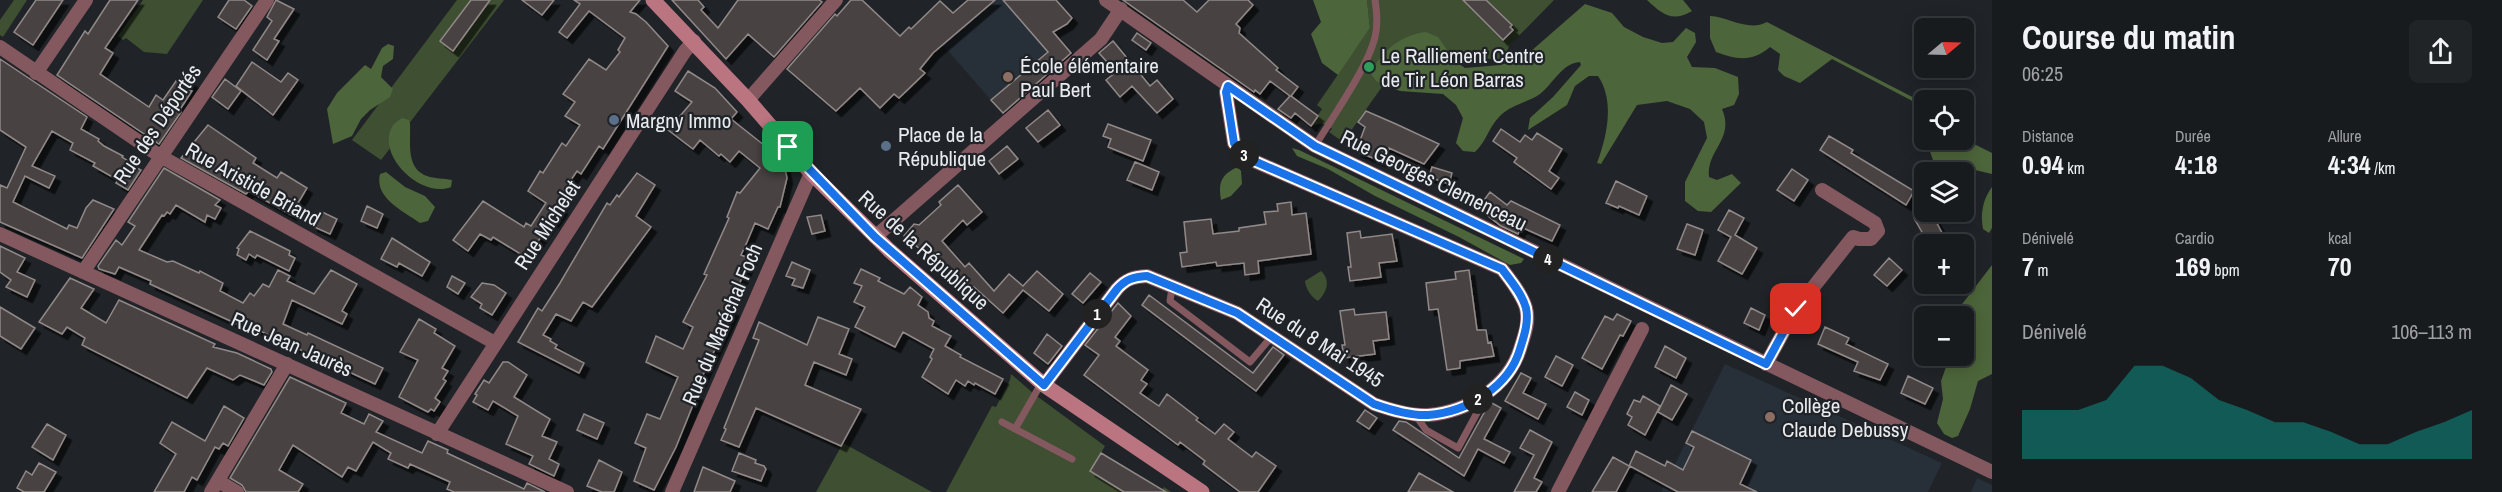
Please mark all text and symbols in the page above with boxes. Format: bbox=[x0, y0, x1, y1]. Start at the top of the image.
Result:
text: Course du matin bbox=[2022, 15, 2236, 59]
north arrow bbox=[1914, 18, 1974, 78]
map controls bbox=[1914, 18, 1974, 366]
button: share bbox=[2409, 20, 2472, 83]
place label: Le Ralliement Centre de Tir Léon Barras bbox=[1381, 41, 1544, 94]
place label: École élémentaire Paul Bert bbox=[1020, 51, 1159, 104]
street label: Rue des Déportés bbox=[106, 58, 208, 190]
marker: Le Ralliement Centre de Tir Léon Barras bbox=[1362, 60, 1376, 74]
text: 06:25 bbox=[2022, 60, 2063, 87]
marker: École élémentaire Paul Bert bbox=[1001, 70, 1015, 84]
button: locate bbox=[1914, 90, 1974, 150]
place label: Margny Immo bbox=[626, 106, 731, 135]
marker: Margny Immo bbox=[607, 113, 621, 127]
place label: Place de la République bbox=[898, 120, 986, 173]
pin bbox=[762, 121, 813, 172]
street label: Rue Georges Clemenceau bbox=[1336, 122, 1532, 238]
text: Distance bbox=[2022, 125, 2074, 147]
text: Durée bbox=[2175, 125, 2211, 147]
text: Allure bbox=[2328, 125, 2362, 147]
icon: arrive bbox=[771, 130, 804, 163]
street label: Rue Aristide Briand bbox=[180, 135, 326, 233]
marker: Place de la République bbox=[879, 139, 893, 153]
pin: 3 bbox=[1229, 140, 1259, 170]
text: 3 bbox=[1240, 144, 1248, 166]
text: 0.94 bbox=[2022, 147, 2064, 182]
text: 4:18 bbox=[2175, 147, 2218, 182]
text: 4:34 bbox=[2328, 147, 2371, 182]
text: km bbox=[2064, 157, 2085, 179]
text: /km bbox=[2371, 157, 2395, 179]
button: layers bbox=[1914, 162, 1974, 222]
street label: Rue Michelet bbox=[507, 174, 587, 275]
street label: Rue de la République bbox=[852, 183, 996, 317]
text: Dénivelé bbox=[2022, 227, 2074, 249]
text: Cardio bbox=[2175, 227, 2214, 249]
text: kcal bbox=[2328, 227, 2351, 249]
button: + bbox=[1914, 234, 1974, 294]
street label: Rue du Maréchal Foch bbox=[675, 239, 769, 409]
pin: 4 bbox=[1533, 244, 1563, 274]
text: 4 bbox=[1544, 248, 1552, 270]
text: 7 bbox=[2022, 249, 2034, 284]
text: 169 bbox=[2175, 249, 2211, 284]
text: 70 bbox=[2328, 249, 2352, 284]
text: m bbox=[2034, 259, 2048, 281]
text: bpm bbox=[2211, 259, 2240, 281]
pin bbox=[1770, 283, 1821, 334]
street label: Rue du 8 Mai 1945 bbox=[1251, 290, 1389, 394]
icon: check bbox=[1779, 292, 1812, 325]
pin: 1 bbox=[1082, 299, 1112, 329]
text: 1 bbox=[1093, 303, 1101, 325]
street label: Rue Jean Jaurès bbox=[227, 304, 357, 384]
button: − bbox=[1914, 306, 1974, 366]
text: Dénivelé bbox=[2022, 318, 2087, 345]
text: 106–113 m bbox=[2391, 318, 2472, 345]
pin: 2 bbox=[1463, 384, 1493, 414]
text: 2 bbox=[1474, 388, 1482, 410]
place label: Collège Claude Debussy bbox=[1782, 391, 1909, 444]
marker: Collège Claude Debussy bbox=[1763, 410, 1777, 424]

